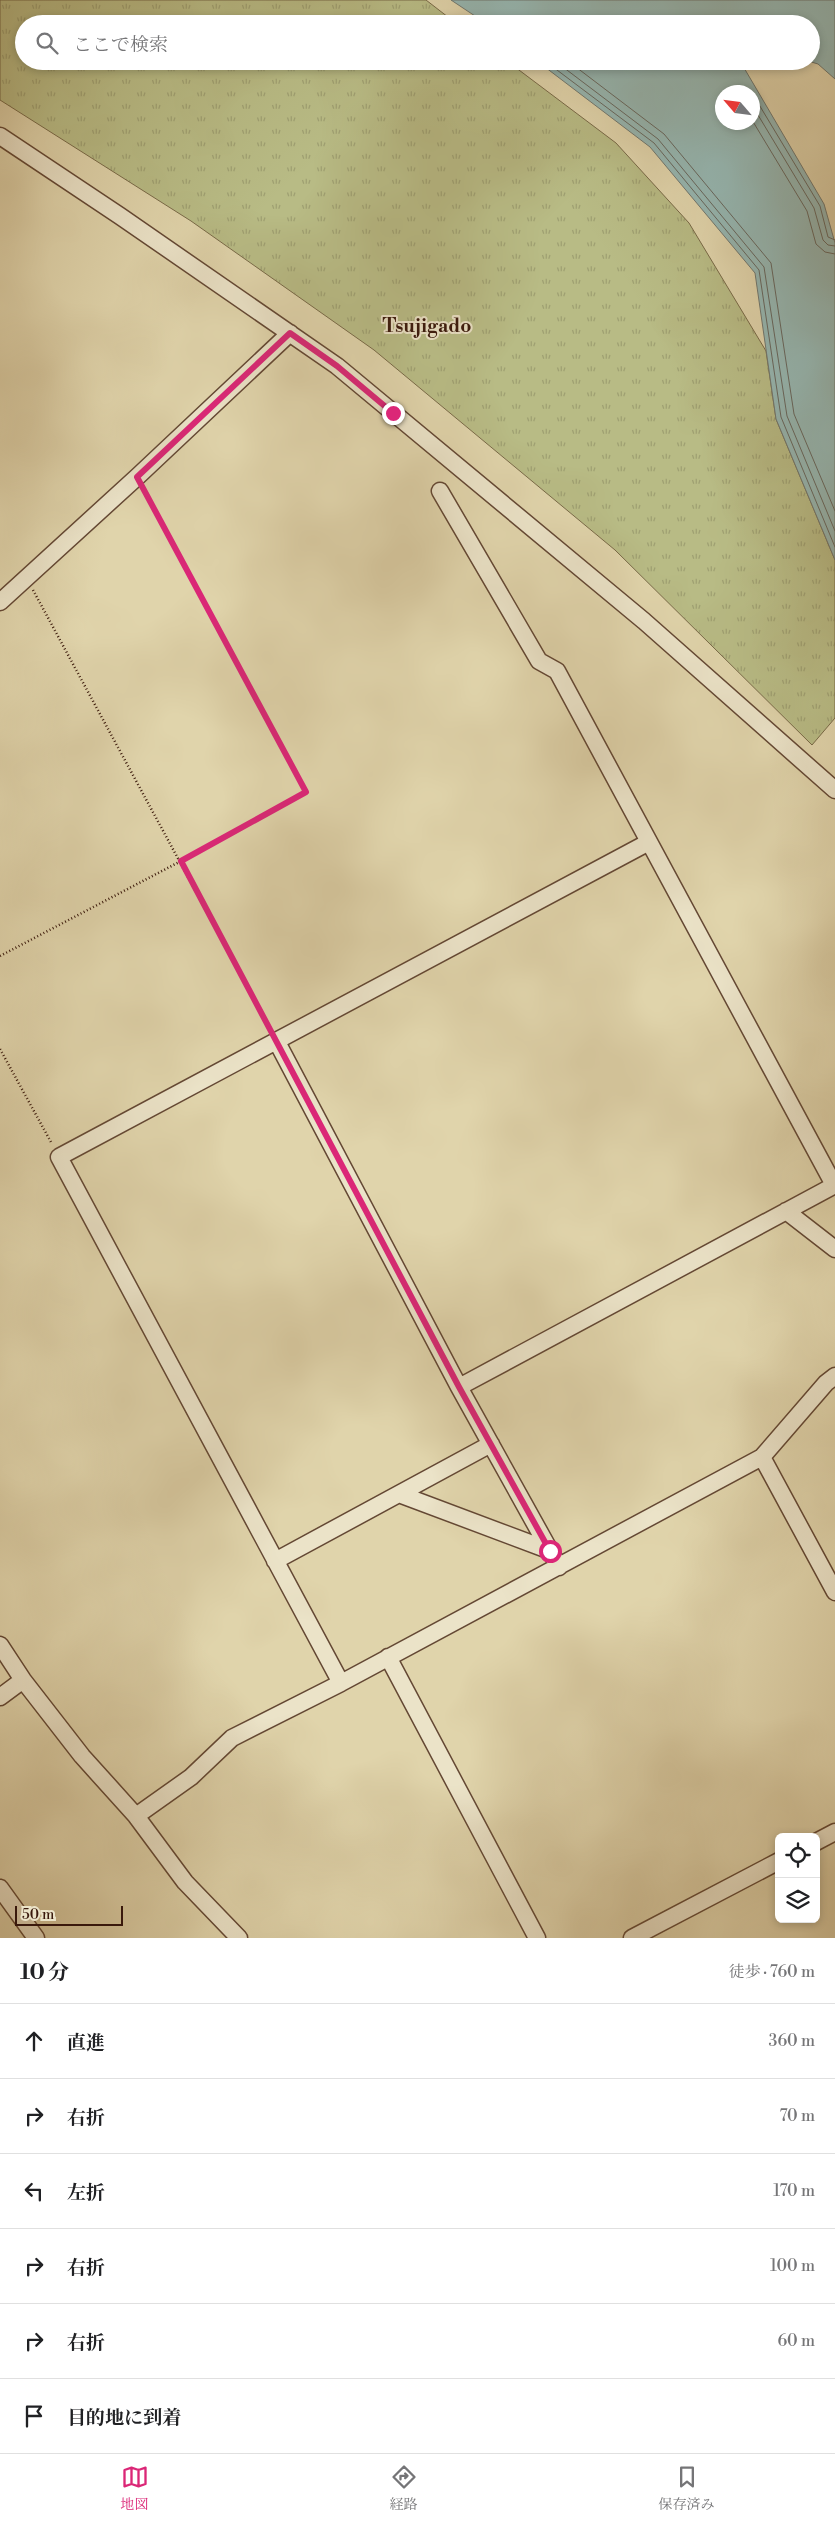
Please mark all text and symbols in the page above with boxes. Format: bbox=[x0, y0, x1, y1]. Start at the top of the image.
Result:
search box bbox=[15, 15, 820, 70]
icon: search bbox=[33, 29, 61, 57]
text: ここで検索 bbox=[73, 33, 168, 57]
north arrow bbox=[715, 85, 760, 130]
district label: Tsujigado bbox=[382, 314, 472, 338]
route end bbox=[382, 402, 405, 425]
route start bbox=[539, 1540, 562, 1563]
map controls bbox=[775, 1833, 820, 1923]
button: locate bbox=[775, 1833, 820, 1878]
button: layers bbox=[775, 1878, 820, 1923]
scale bar bbox=[15, 1903, 122, 1926]
text: 50 m bbox=[22, 1906, 54, 1924]
text: 10 分 bbox=[20, 1960, 69, 1986]
text: 徒歩 · 760 m bbox=[729, 1962, 815, 1982]
icon: ahead bbox=[20, 2027, 48, 2055]
text: 直進 bbox=[67, 2031, 105, 2055]
text: 360 m bbox=[769, 2031, 815, 2051]
icon: right bbox=[20, 2102, 48, 2130]
text: 右折 bbox=[67, 2106, 105, 2130]
text: 70 m bbox=[779, 2106, 815, 2126]
icon: left bbox=[20, 2177, 48, 2205]
text: 左折 bbox=[67, 2181, 105, 2205]
text: 170 m bbox=[773, 2181, 815, 2201]
icon: right bbox=[20, 2252, 48, 2280]
text: 右折 bbox=[67, 2256, 105, 2280]
text: 100 m bbox=[770, 2256, 815, 2276]
icon: right bbox=[20, 2327, 48, 2355]
text: 右折 bbox=[67, 2331, 105, 2355]
text: 60 m bbox=[777, 2331, 815, 2351]
icon: arrive bbox=[20, 2402, 48, 2430]
text: 目的地に到着 bbox=[67, 2406, 181, 2430]
tab: 地図 bbox=[121, 2463, 149, 2514]
tab: 経路 bbox=[390, 2463, 418, 2514]
tab: 保存済み bbox=[659, 2463, 715, 2514]

